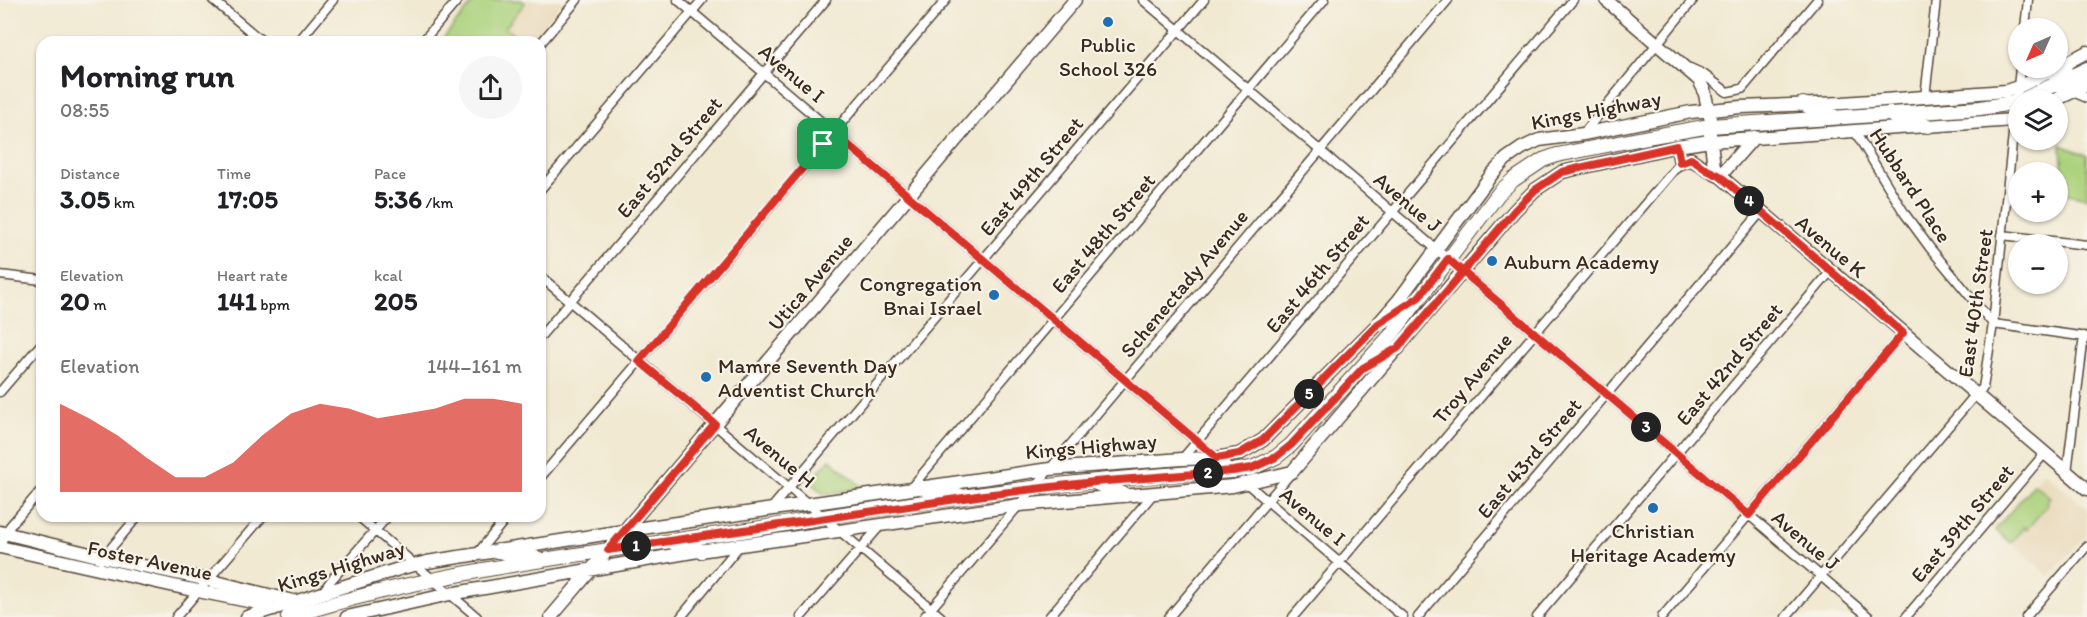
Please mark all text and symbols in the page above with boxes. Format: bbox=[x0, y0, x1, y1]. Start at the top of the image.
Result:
marker: Public School 326 bbox=[1101, 15, 1115, 29]
north arrow bbox=[2008, 18, 2068, 78]
map controls bbox=[2008, 18, 2068, 294]
place label: Public School 326 bbox=[1059, 32, 1157, 81]
street label: Avenue I bbox=[754, 38, 830, 108]
text: Morning run bbox=[60, 56, 235, 95]
button: share bbox=[459, 56, 522, 119]
street label: Kings Highway bbox=[1529, 85, 1663, 135]
button: layers bbox=[2008, 90, 2068, 150]
street label: East 52nd Street bbox=[611, 91, 727, 223]
text: 08:55 bbox=[60, 98, 109, 122]
street label: East 49th Street bbox=[974, 111, 1088, 241]
pin bbox=[797, 118, 848, 169]
street label: Hubbard Place bbox=[1865, 123, 1957, 247]
icon: arrive bbox=[806, 127, 839, 160]
button: + bbox=[2008, 162, 2068, 222]
text: Distance bbox=[60, 164, 120, 183]
text: Time bbox=[217, 164, 251, 183]
text: Pace bbox=[374, 164, 406, 183]
street label: Avenue J bbox=[1369, 166, 1447, 238]
street label: East 48th Street bbox=[1046, 168, 1160, 298]
text: 3.05 bbox=[60, 183, 110, 215]
text: 17:05 bbox=[217, 183, 278, 215]
text: 5:36 bbox=[374, 183, 422, 215]
pin: 4 bbox=[1734, 186, 1764, 216]
text: 4 bbox=[1744, 191, 1754, 210]
text: km bbox=[110, 193, 135, 212]
text: /km bbox=[422, 193, 453, 212]
street label: Schenectady Avenue bbox=[1115, 204, 1253, 362]
street label: East 46th Street bbox=[1260, 208, 1374, 338]
street label: Avenue K bbox=[1791, 209, 1872, 283]
street label: East 40th Street bbox=[1952, 227, 1998, 379]
street label: Utica Avenue bbox=[762, 229, 858, 335]
button: − bbox=[2008, 234, 2068, 294]
place label: Auburn Academy bbox=[1504, 249, 1659, 274]
marker: Auburn Academy bbox=[1485, 254, 1499, 268]
text: Elevation bbox=[60, 266, 124, 285]
text: Heart rate bbox=[217, 266, 288, 285]
text: kcal bbox=[374, 266, 402, 285]
place label: Congregation Bnai Israel bbox=[859, 271, 982, 320]
text: 20 bbox=[60, 285, 90, 317]
text: 141 bbox=[217, 285, 257, 317]
text: 205 bbox=[374, 285, 417, 317]
marker: Congregation Bnai Israel bbox=[987, 288, 1001, 302]
text: m bbox=[90, 295, 107, 314]
text: bpm bbox=[257, 295, 290, 314]
street label: East 42nd Street bbox=[1670, 298, 1788, 430]
street label: Troy Avenue bbox=[1427, 328, 1517, 428]
place label: Mamre Seventh Day Adventist Church bbox=[718, 353, 897, 402]
text: Elevation bbox=[60, 354, 139, 378]
text: 144–161 m bbox=[427, 354, 522, 378]
marker: Mamre Seventh Day Adventist Church bbox=[699, 370, 713, 384]
pin: 5 bbox=[1294, 379, 1324, 409]
text: 5 bbox=[1305, 384, 1313, 403]
street label: East 43rd Street bbox=[1472, 393, 1587, 523]
pin: 3 bbox=[1631, 412, 1661, 442]
text: 3 bbox=[1642, 417, 1650, 436]
street label: Avenue H bbox=[739, 419, 821, 493]
street label: Kings Highway bbox=[1024, 428, 1158, 464]
pin: 2 bbox=[1193, 458, 1223, 488]
street label: East 39th Street bbox=[1905, 459, 2019, 587]
text: 2 bbox=[1204, 463, 1212, 482]
street label: Avenue I bbox=[1275, 481, 1351, 551]
marker: Christian Heritage Academy bbox=[1646, 501, 1660, 515]
street label: Avenue J bbox=[1767, 504, 1845, 576]
place label: Christian Heritage Academy bbox=[1570, 518, 1736, 567]
pin: 1 bbox=[621, 531, 651, 561]
street label: Foster Avenue bbox=[85, 535, 215, 585]
street label: Kings Highway bbox=[274, 535, 408, 597]
text: 1 bbox=[632, 536, 640, 555]

